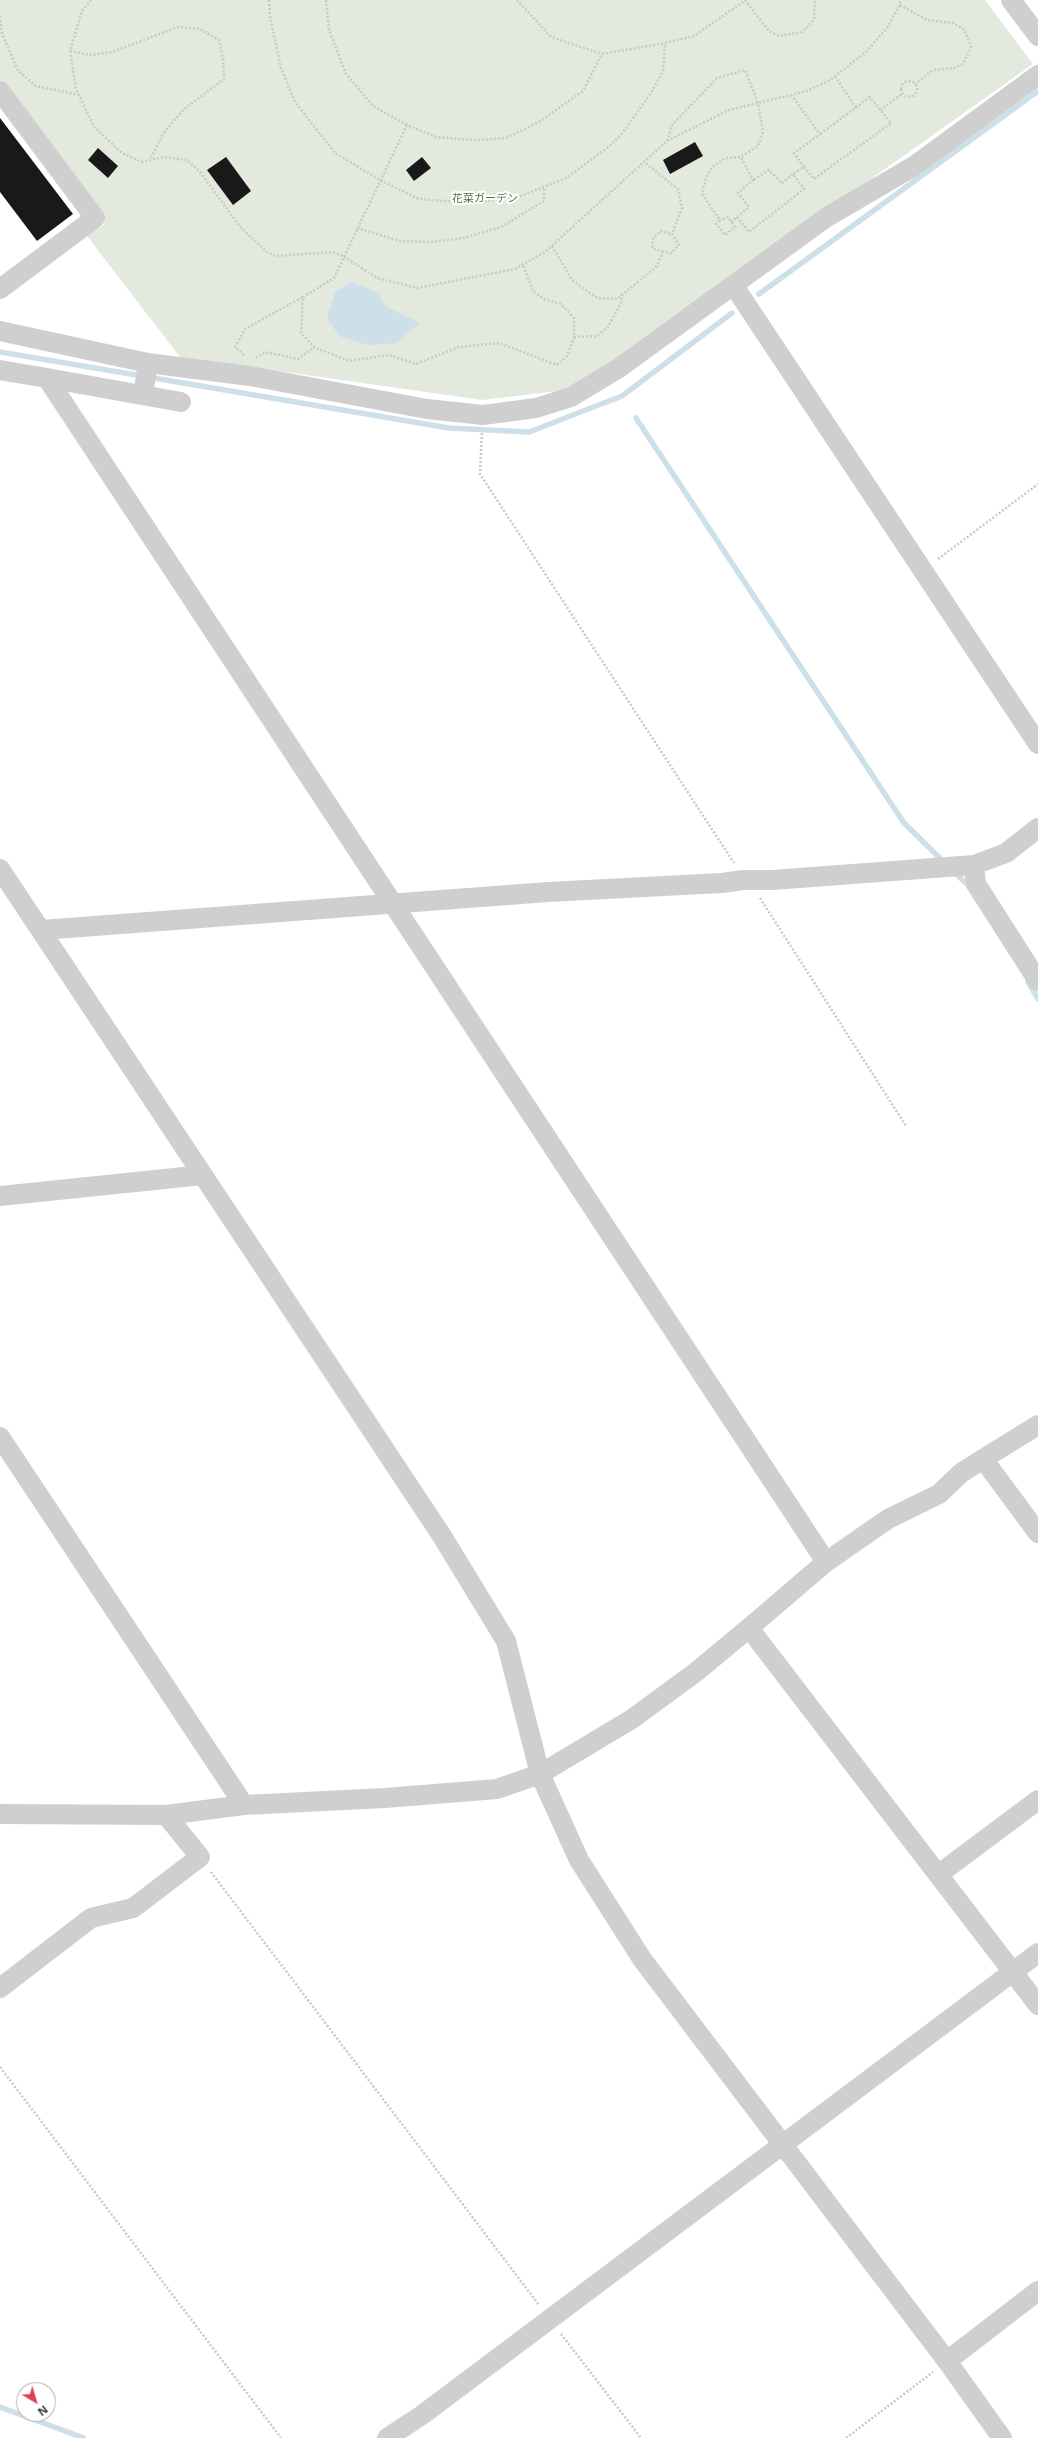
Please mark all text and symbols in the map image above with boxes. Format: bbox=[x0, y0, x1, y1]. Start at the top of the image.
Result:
park label: 花菜ガーデン bbox=[452, 192, 518, 206]
north arrow bbox=[16, 2382, 56, 2422]
text: N bbox=[35, 2402, 51, 2420]

